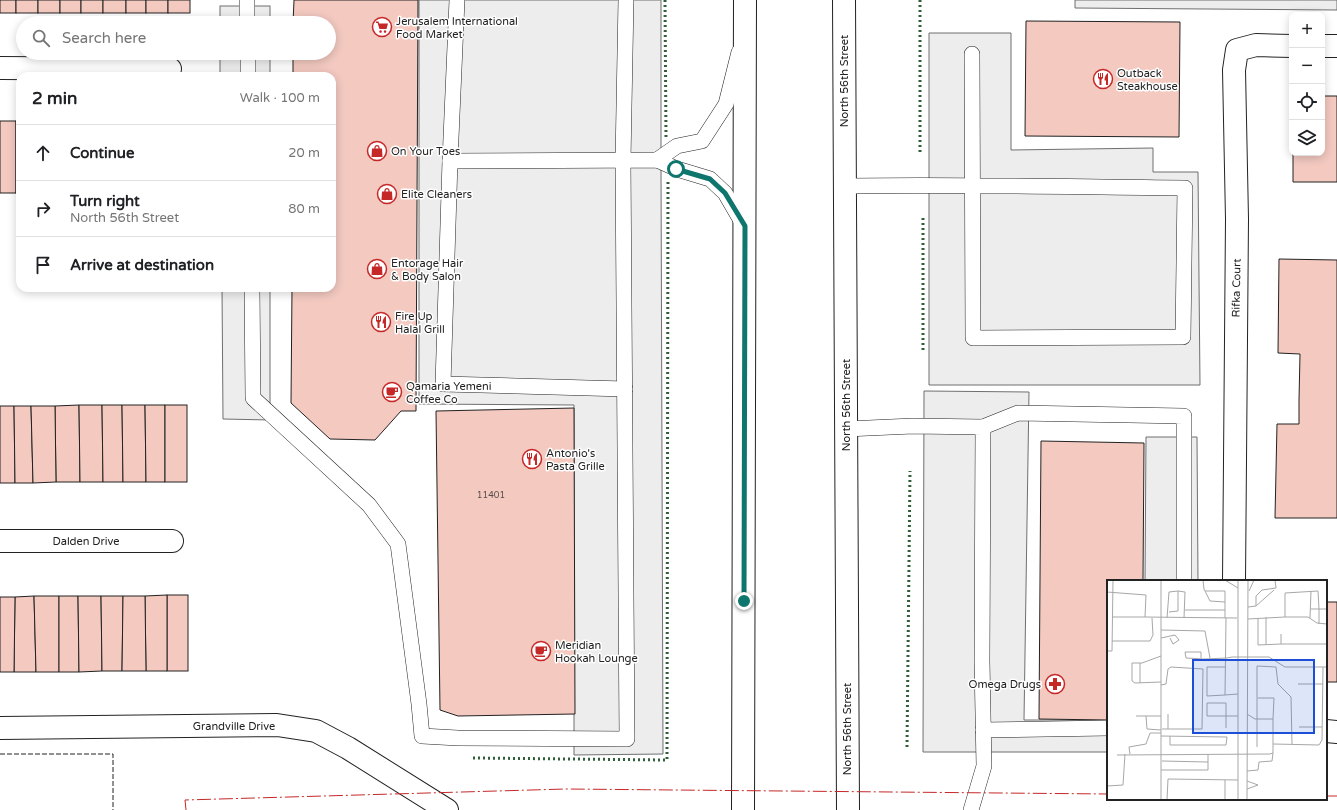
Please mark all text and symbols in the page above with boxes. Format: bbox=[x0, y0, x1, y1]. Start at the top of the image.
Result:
map controls bbox=[1289, 12, 1325, 156]
button: + bbox=[1289, 12, 1325, 48]
place label: Jerusalem International Food Market bbox=[396, 15, 518, 41]
search box bbox=[16, 16, 336, 60]
supermarket icon: Jerusalem International Food Market bbox=[371, 16, 393, 38]
icon: search bbox=[30, 27, 52, 49]
text: Search here bbox=[62, 29, 146, 47]
street label: North 56th Street bbox=[838, 35, 851, 127]
button: − bbox=[1289, 48, 1325, 84]
place label: Outback Steakhouse bbox=[1117, 67, 1178, 93]
restaurant icon: Outback Steakhouse bbox=[1092, 68, 1114, 90]
button: locate bbox=[1289, 84, 1325, 120]
text: 2 min bbox=[32, 88, 77, 109]
text: Walk · 100 m bbox=[240, 90, 320, 106]
button: layers bbox=[1289, 120, 1325, 156]
shop icon: On Your Toes bbox=[366, 140, 388, 162]
icon: ahead bbox=[32, 142, 54, 164]
text: Continue bbox=[70, 144, 134, 162]
text: 20 m bbox=[288, 145, 320, 161]
place label: On Your Toes bbox=[391, 145, 460, 158]
route start bbox=[667, 160, 685, 178]
shop icon: Elite Cleaners bbox=[376, 183, 398, 205]
place label: Elite Cleaners bbox=[401, 188, 472, 201]
text: Turn right bbox=[70, 192, 140, 210]
icon: right bbox=[32, 198, 54, 220]
text: 80 m bbox=[288, 201, 320, 217]
text: North 56th Street bbox=[70, 210, 179, 226]
icon: arrive bbox=[32, 254, 54, 276]
text: Arrive at destination bbox=[70, 256, 214, 274]
place label: Entorage Hair & Body Salon bbox=[391, 257, 464, 283]
shop icon: Entorage Hair & Body Salon bbox=[366, 258, 388, 280]
street label: Rifka Court bbox=[1229, 258, 1244, 318]
place label: Fire Up Halal Grill bbox=[395, 310, 445, 336]
restaurant icon: Fire Up Halal Grill bbox=[370, 311, 392, 333]
street label: North 56th Street bbox=[840, 359, 853, 451]
place label: Qamaria Yemeni Coffee Co bbox=[406, 380, 491, 406]
cafe icon: Qamaria Yemeni Coffee Co bbox=[381, 381, 403, 403]
place label: Antonio's Pasta Grille bbox=[546, 447, 605, 473]
restaurant icon: Antonio's Pasta Grille bbox=[521, 448, 543, 470]
house number: 11401 bbox=[477, 490, 505, 501]
street label: Dalden Drive bbox=[53, 535, 119, 548]
inset map bbox=[1107, 580, 1327, 800]
route end bbox=[735, 592, 753, 610]
place label: Meridian Hookah Lounge bbox=[555, 639, 638, 665]
cafe icon: Meridian Hookah Lounge bbox=[530, 640, 552, 662]
pharmacy icon: Omega Drugs bbox=[1044, 673, 1066, 695]
place label: Omega Drugs bbox=[969, 678, 1041, 691]
street label: North 56th Street bbox=[841, 683, 854, 775]
street label: Grandville Drive bbox=[193, 720, 275, 733]

